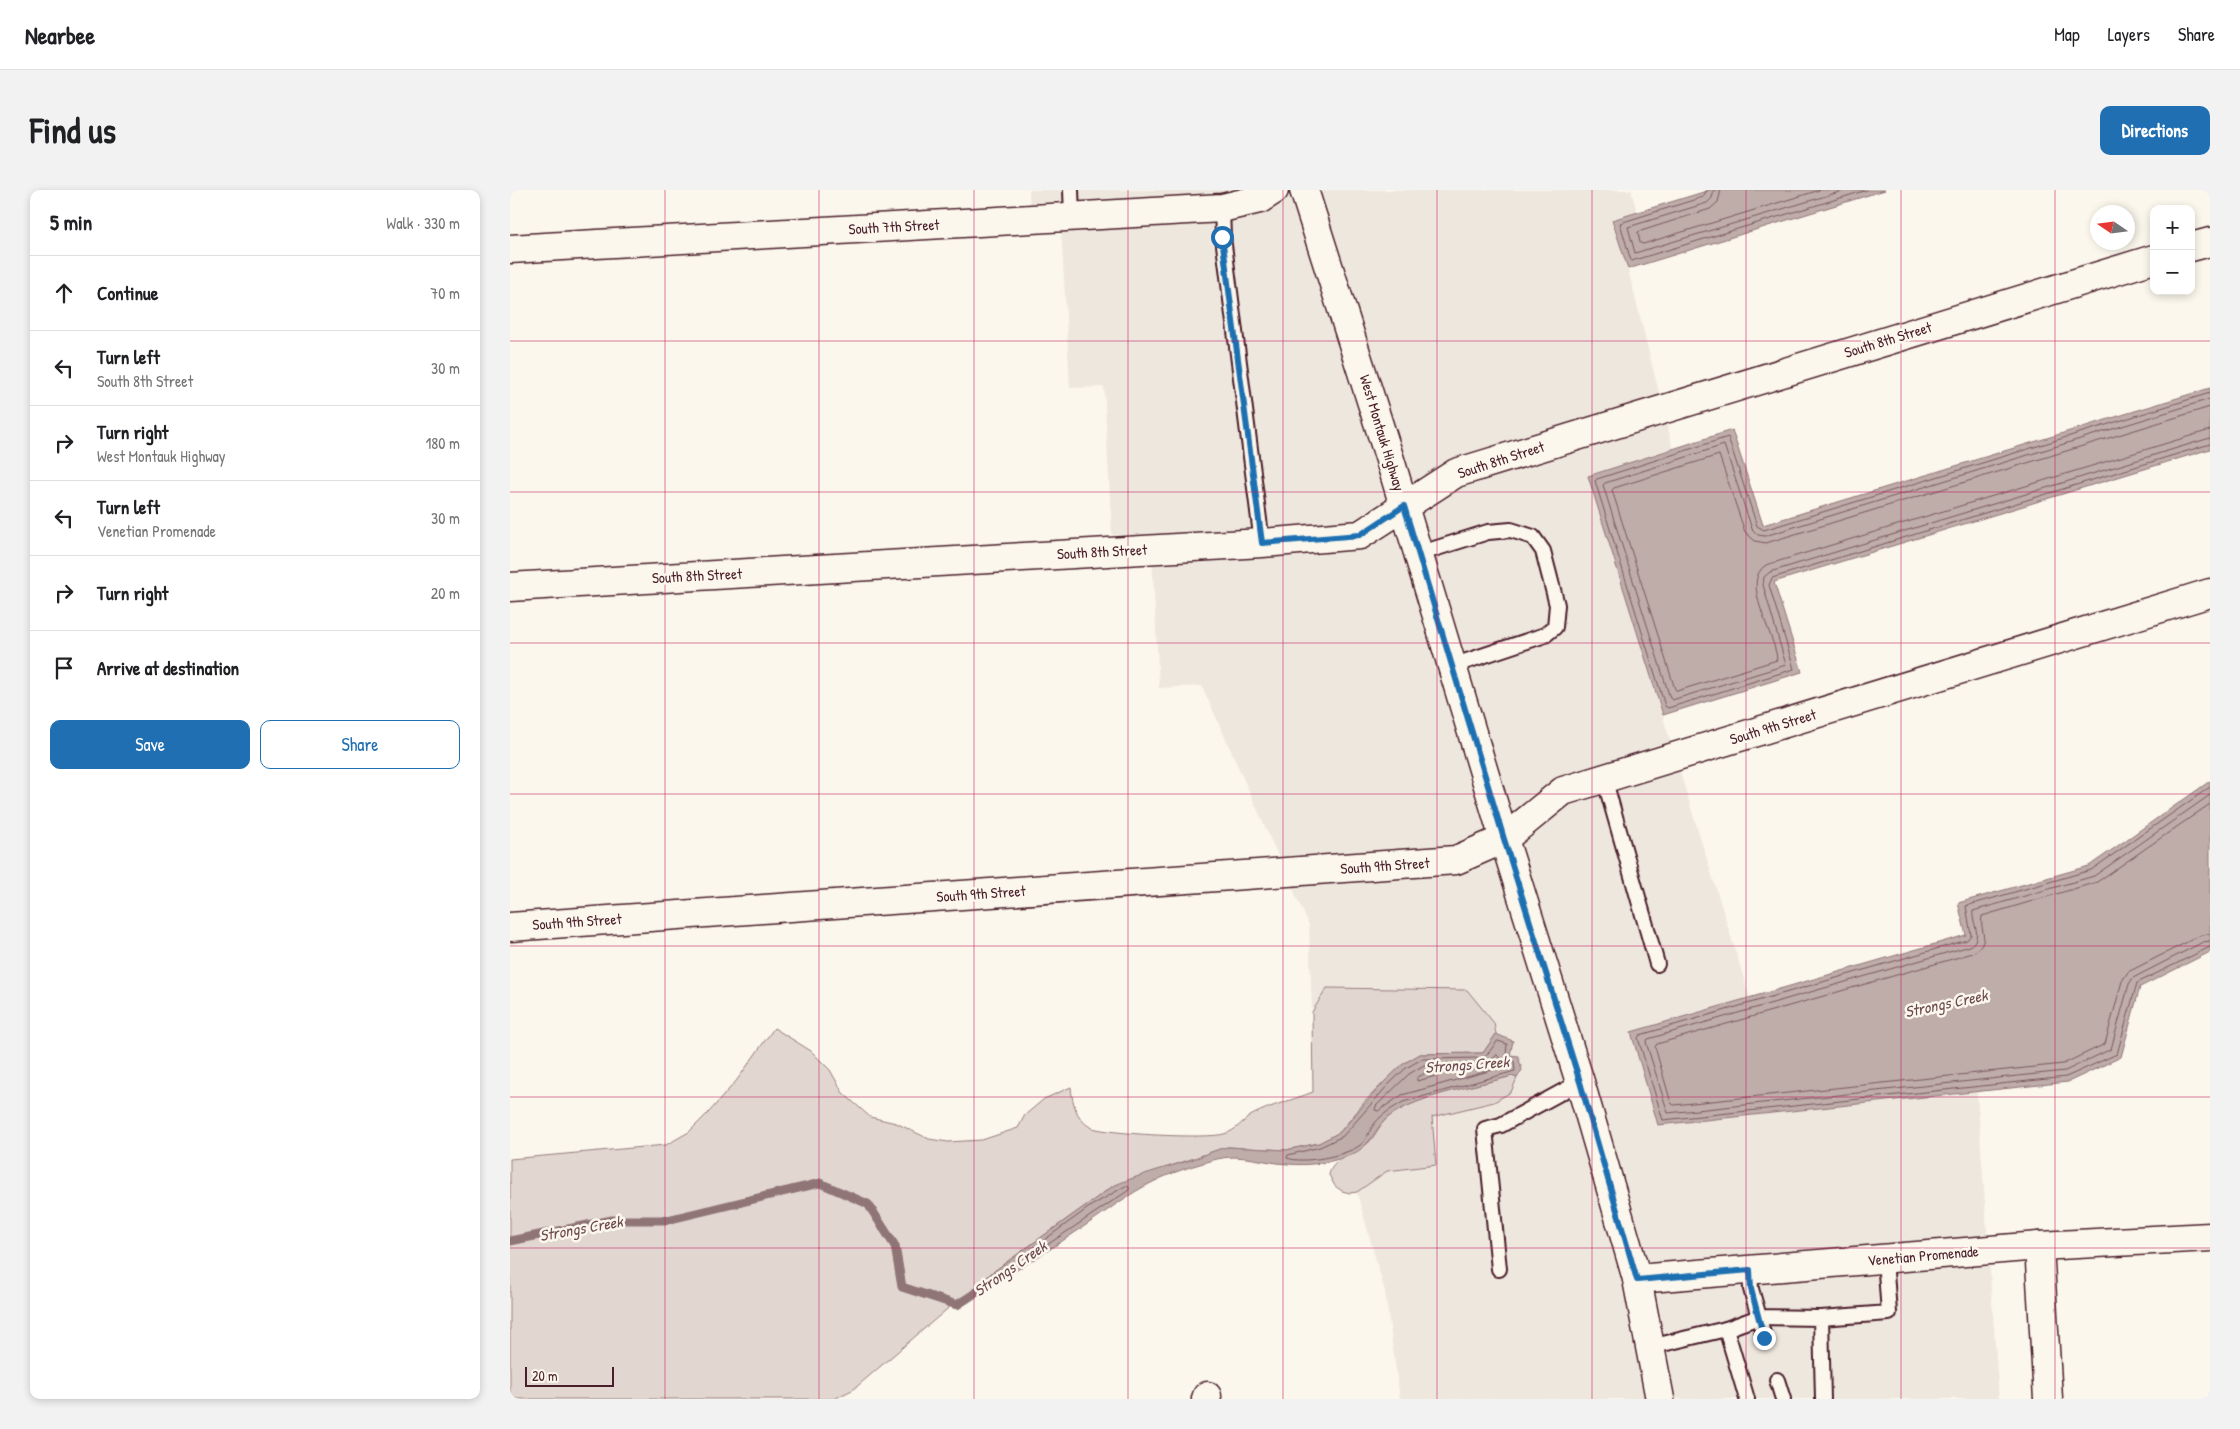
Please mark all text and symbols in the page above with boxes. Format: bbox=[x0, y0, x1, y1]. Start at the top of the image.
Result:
text: Nearbee bbox=[25, 19, 95, 51]
text: Map bbox=[2054, 22, 2080, 47]
text: Layers bbox=[2108, 22, 2150, 47]
text: Share bbox=[2178, 22, 2215, 47]
button: Directions bbox=[2100, 106, 2210, 155]
text: Find us bbox=[30, 107, 116, 154]
north arrow bbox=[2090, 205, 2135, 250]
map controls bbox=[2150, 205, 2195, 295]
button: + bbox=[2150, 205, 2195, 250]
text: 5 min bbox=[50, 208, 92, 237]
text: Walk · 330 m bbox=[386, 212, 460, 234]
street label: South 7th Street bbox=[848, 214, 941, 239]
route start bbox=[1211, 226, 1234, 249]
button: − bbox=[2150, 250, 2195, 295]
icon: ahead bbox=[50, 279, 78, 307]
text: Continue bbox=[97, 280, 158, 306]
text: 70 m bbox=[430, 282, 460, 304]
street label: South 8th Street bbox=[1842, 316, 1935, 363]
text: Turn left bbox=[97, 344, 160, 370]
icon: left bbox=[50, 354, 78, 382]
text: 30 m bbox=[431, 357, 460, 379]
text: South 8th Street bbox=[97, 370, 193, 392]
street label: West Montauk Highway bbox=[1355, 372, 1410, 494]
text: Turn right bbox=[97, 419, 168, 445]
icon: right bbox=[50, 429, 78, 457]
text: 180 m bbox=[426, 432, 460, 454]
street label: South 8th Street bbox=[1455, 435, 1548, 483]
text: West Montauk Highway bbox=[97, 445, 226, 467]
text: Turn left bbox=[97, 494, 160, 520]
icon: left bbox=[50, 504, 78, 532]
text: 30 m bbox=[431, 507, 460, 529]
text: Venetian Promenade bbox=[97, 520, 216, 542]
street label: South 8th Street bbox=[1056, 539, 1148, 564]
street label: South 8th Street bbox=[651, 563, 743, 588]
icon: right bbox=[50, 579, 78, 607]
text: Turn right bbox=[97, 580, 168, 606]
text: 20 m bbox=[431, 582, 460, 604]
icon: arrive bbox=[50, 654, 78, 682]
text: Arrive at destination bbox=[97, 655, 239, 681]
street label: South 9th Street bbox=[1727, 703, 1819, 750]
button: Save bbox=[50, 720, 250, 769]
button: Share bbox=[260, 720, 460, 769]
street label: South 9th Street bbox=[1340, 852, 1431, 879]
street label: South 9th Street bbox=[936, 880, 1027, 907]
street label: South 9th Street bbox=[532, 908, 623, 935]
water label: Strongs Creek bbox=[1903, 983, 1991, 1022]
water label: Strongs Creek bbox=[1424, 1050, 1511, 1078]
water label: Strongs Creek bbox=[538, 1210, 626, 1246]
water label: Strongs Creek bbox=[969, 1234, 1052, 1301]
street label: Venetian Promenade bbox=[1867, 1240, 1979, 1271]
route end bbox=[1753, 1327, 1776, 1350]
scale bar bbox=[525, 1364, 614, 1387]
text: 20 m bbox=[532, 1366, 558, 1385]

